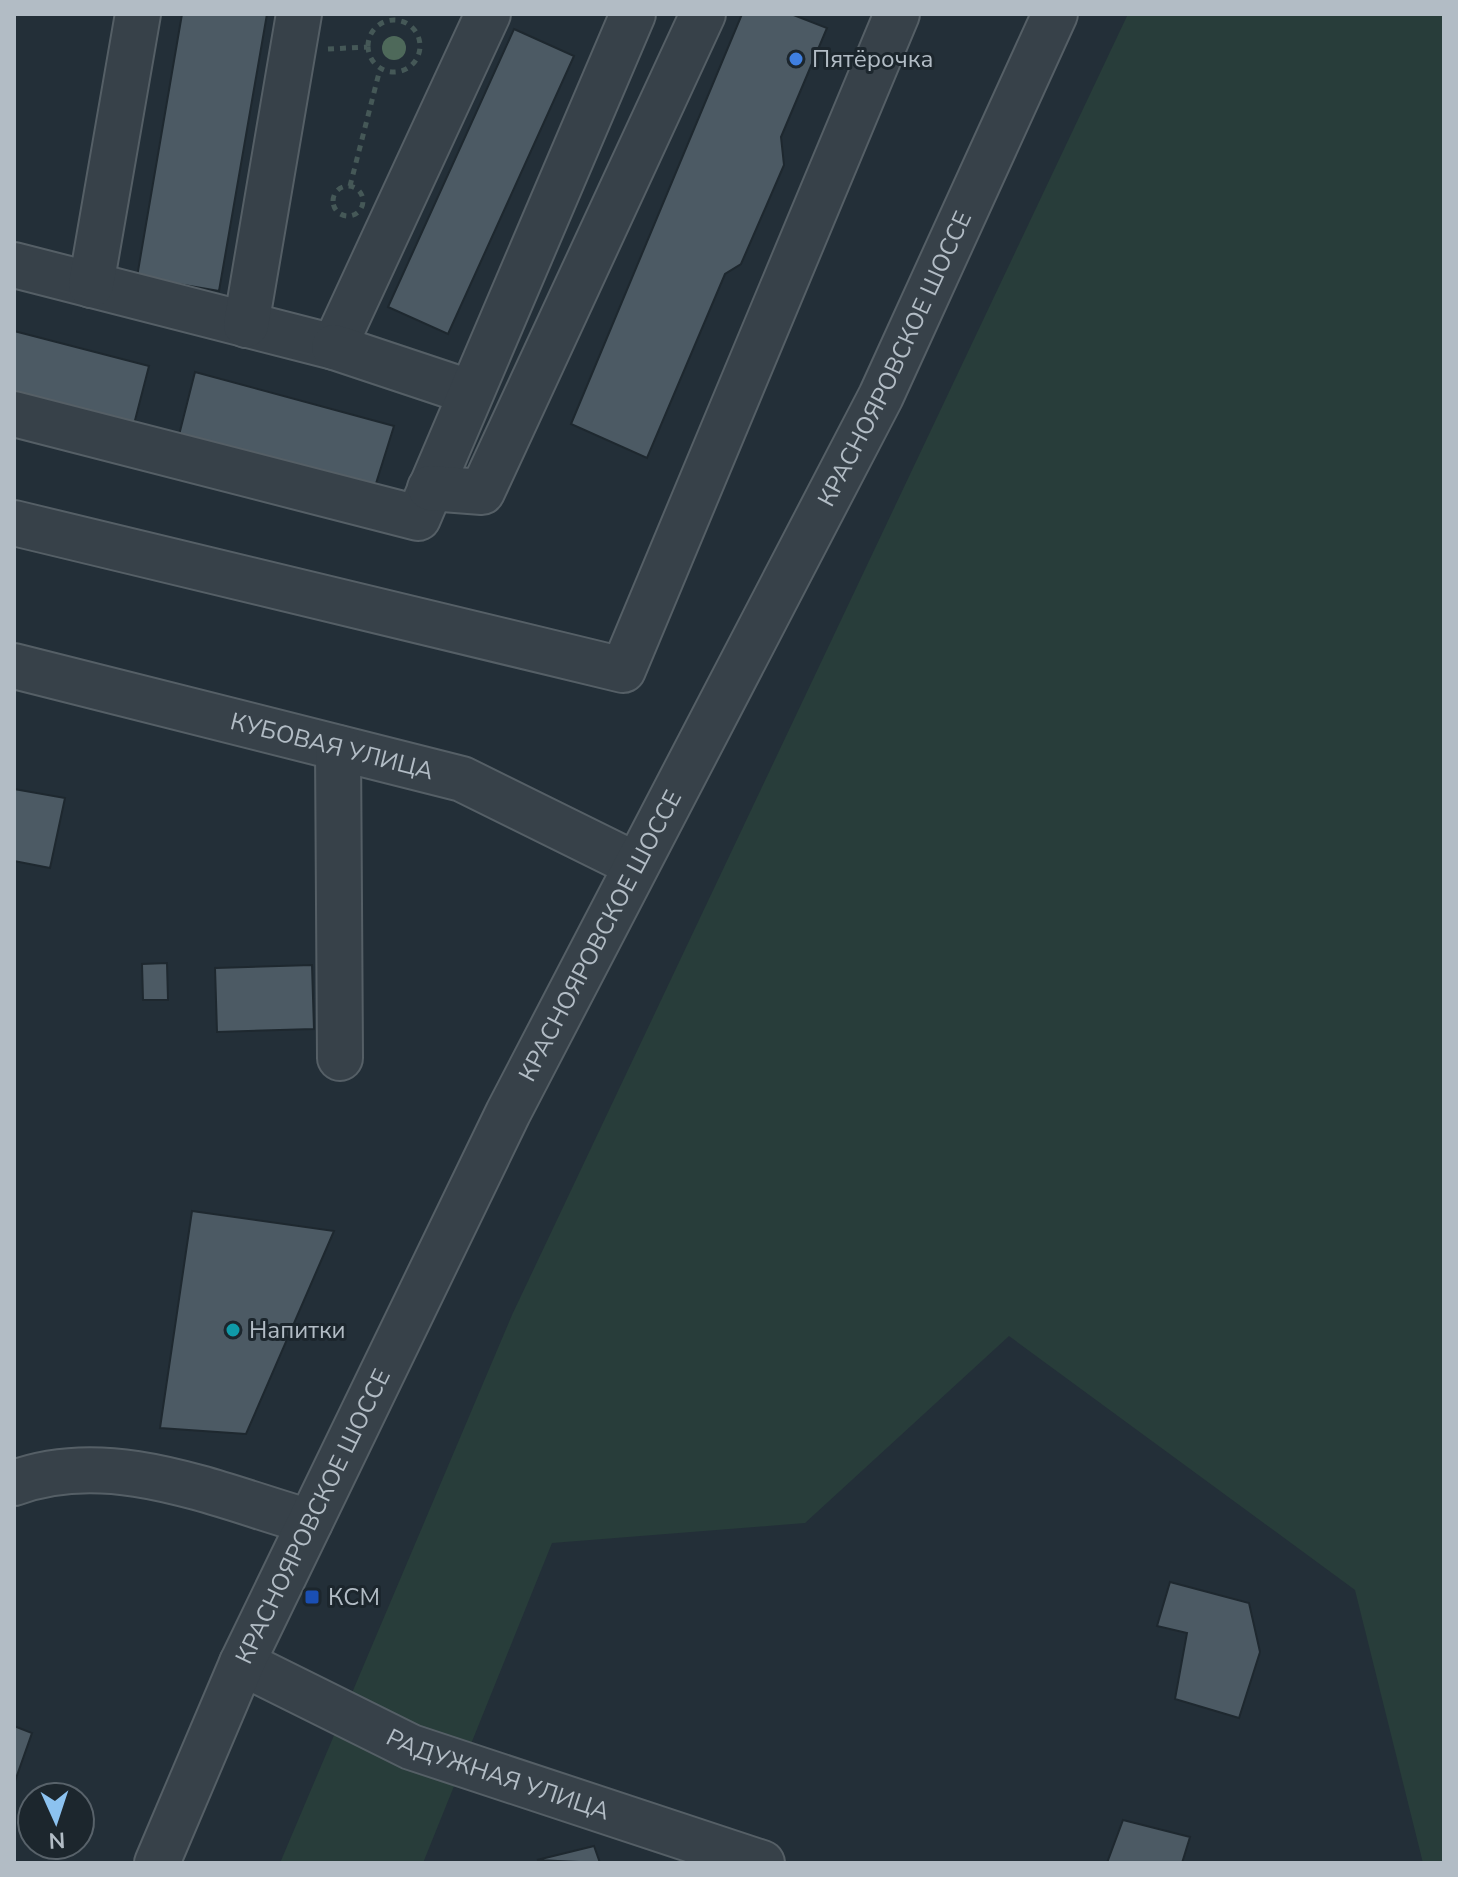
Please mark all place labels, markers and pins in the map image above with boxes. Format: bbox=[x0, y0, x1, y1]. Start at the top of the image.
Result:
place label: Пятёрочка bbox=[812, 43, 933, 75]
marker: Пятёрочка bbox=[787, 50, 805, 68]
place label: Напитки bbox=[249, 1314, 346, 1346]
marker: Напитки bbox=[224, 1321, 242, 1339]
place label: КСМ bbox=[328, 1581, 380, 1613]
marker: КСМ bbox=[303, 1588, 321, 1606]

